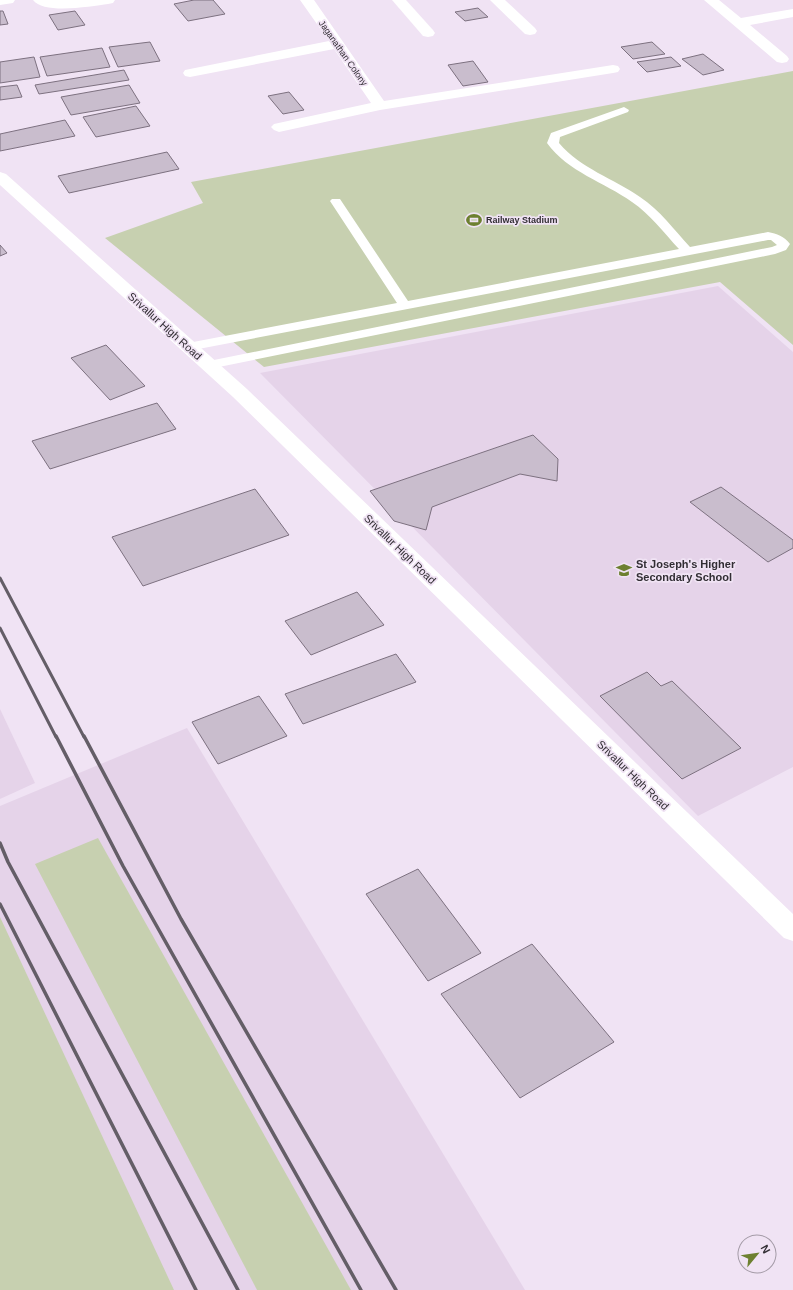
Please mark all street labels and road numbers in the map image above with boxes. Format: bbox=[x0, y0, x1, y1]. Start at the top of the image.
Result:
street label: Jaganathan Colony bbox=[317, 18, 370, 88]
street label: Srivallur High Road bbox=[126, 290, 204, 362]
street label: Srivallur High Road bbox=[362, 512, 438, 586]
street label: Srivallur High Road bbox=[595, 738, 671, 812]

